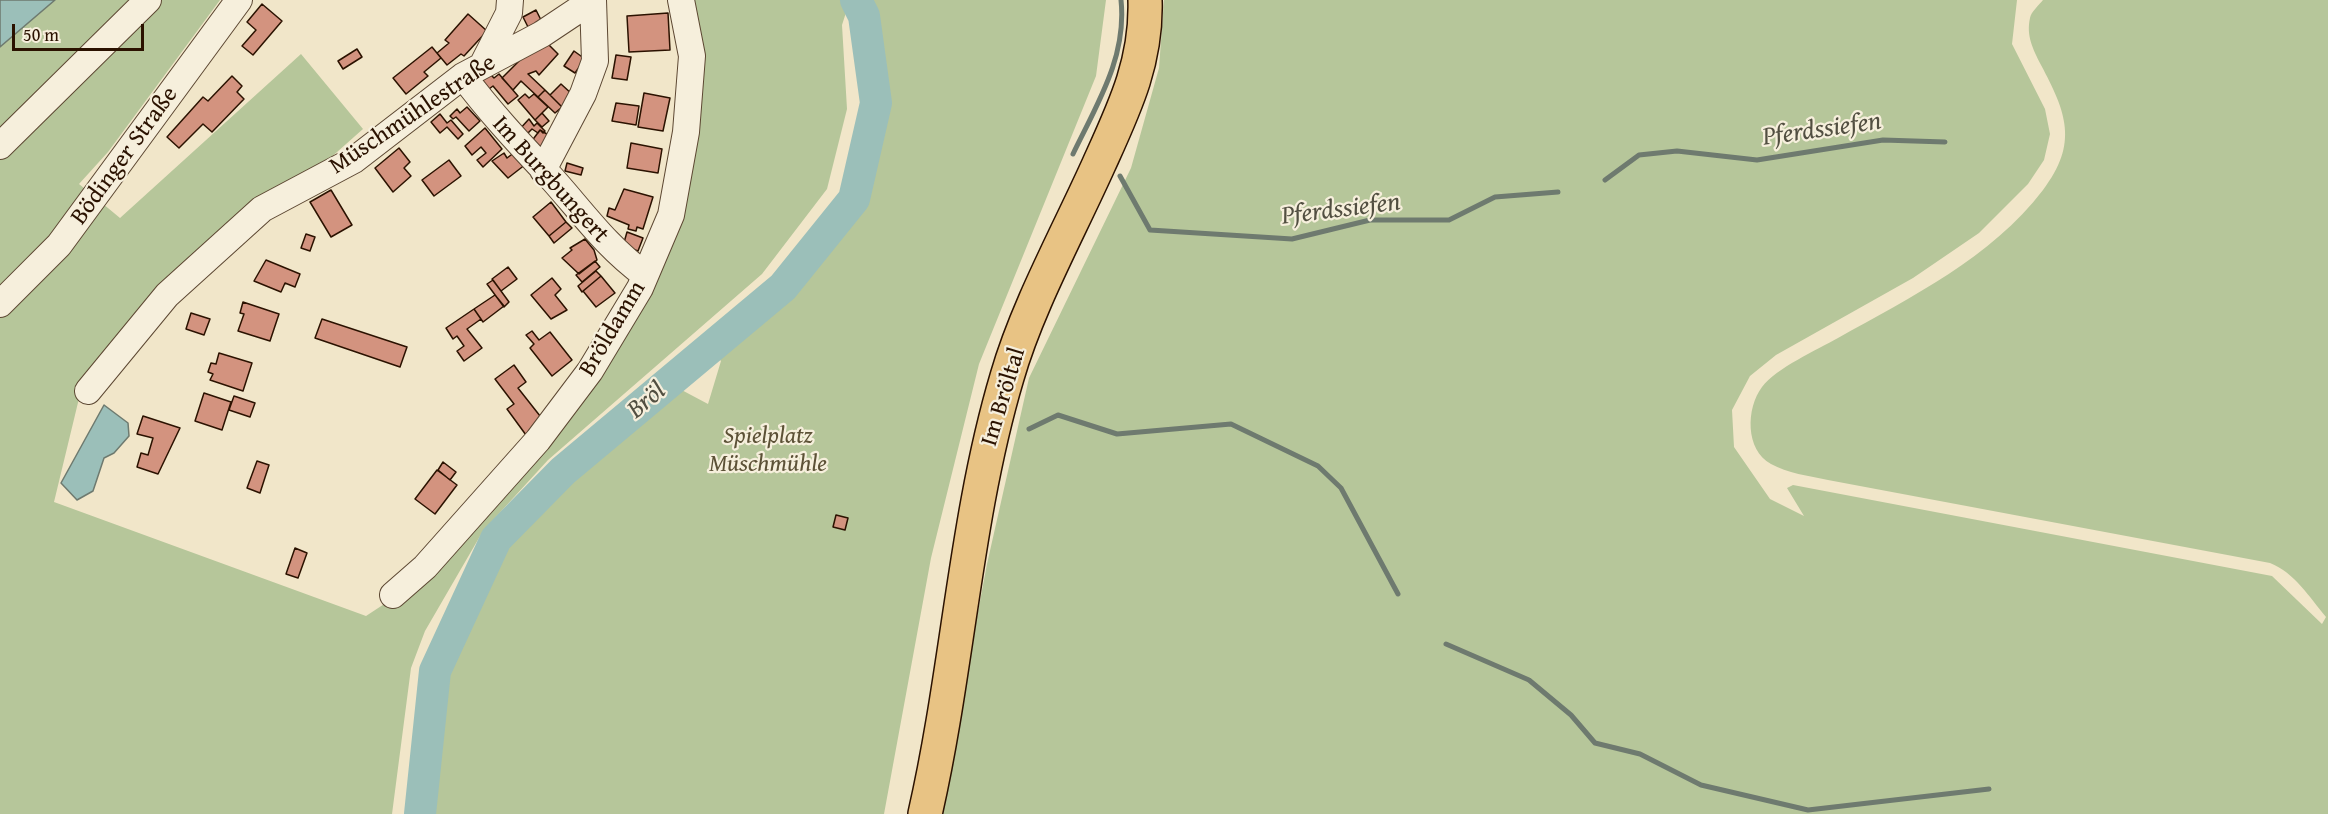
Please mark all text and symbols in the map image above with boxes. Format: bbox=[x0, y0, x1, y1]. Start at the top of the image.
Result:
scale bar bbox=[15, 12, 147, 50]
text: 50 m bbox=[23, 21, 59, 48]
street label: Müschmühlestraße bbox=[324, 49, 502, 181]
street label: Bödinger Straße bbox=[65, 81, 185, 231]
water label: Pferdssiefen bbox=[1761, 106, 1883, 154]
street label: Im Burgbungert bbox=[485, 110, 615, 250]
water label: Pferdssiefen bbox=[1280, 187, 1402, 233]
street label: Bröldamm bbox=[573, 276, 653, 382]
street label: Im Bröltal bbox=[975, 344, 1033, 450]
water label: Bröl bbox=[621, 376, 673, 426]
park label: Spielplatz Müschmühle bbox=[709, 423, 827, 479]

